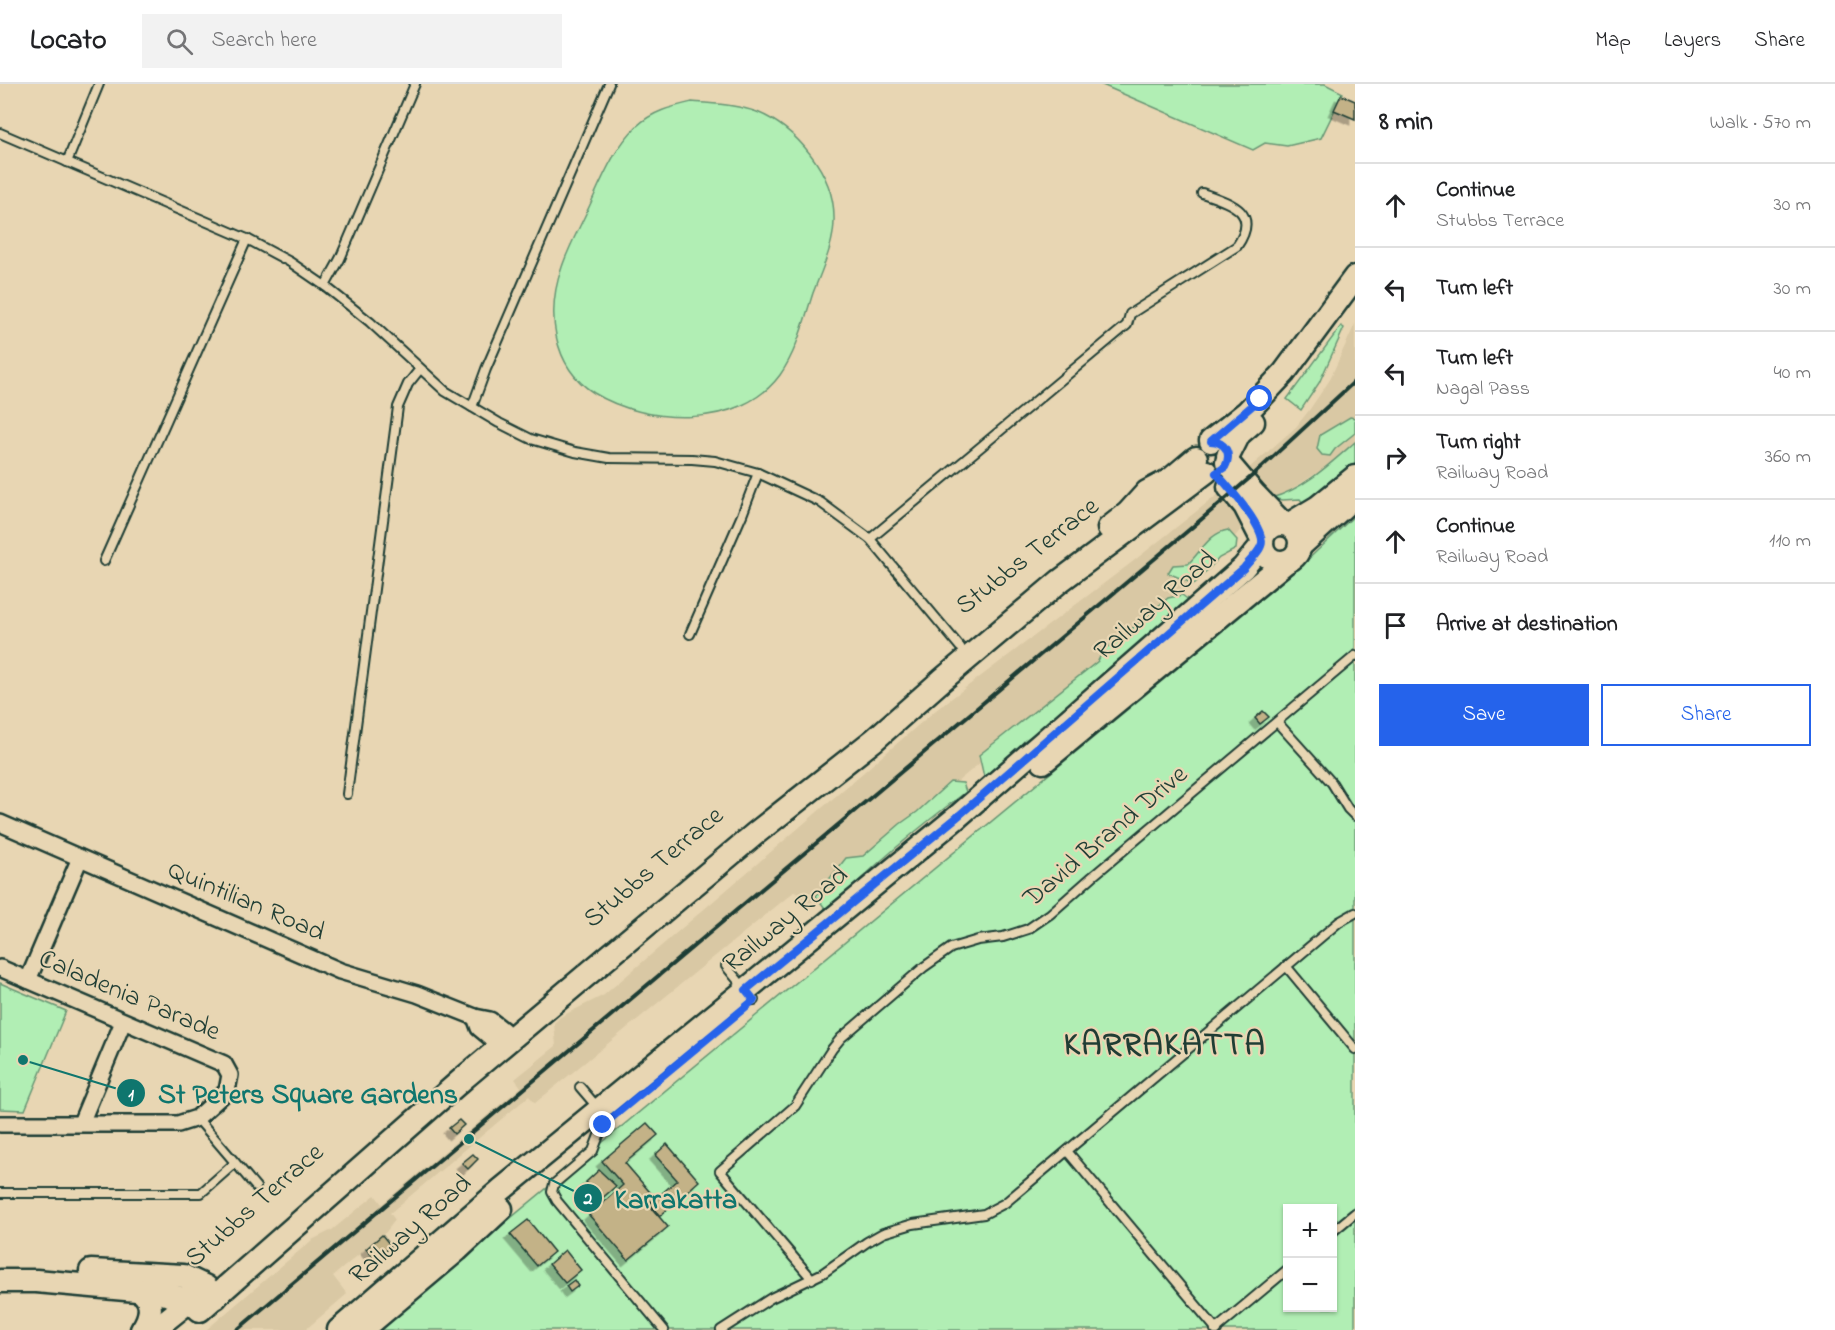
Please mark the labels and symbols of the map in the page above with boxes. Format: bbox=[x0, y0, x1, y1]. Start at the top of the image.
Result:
route start bbox=[1246, 385, 1272, 411]
street label: Stubbs Terrace bbox=[948, 488, 1109, 626]
street label: Railway Road bbox=[1086, 542, 1226, 670]
street label: David Brand Drive bbox=[1014, 756, 1197, 918]
street label: Stubbs Terrace bbox=[575, 797, 733, 939]
street label: Quintilian Road bbox=[161, 851, 331, 953]
street label: Railway Road bbox=[715, 857, 857, 983]
street label: Caladenia Parade bbox=[32, 940, 227, 1052]
district label: KARRAKATTA bbox=[1064, 1022, 1266, 1070]
callout: St Peters Square Gardens bbox=[116, 1070, 470, 1116]
text: St Peters Square Gardens bbox=[158, 1076, 458, 1117]
text: 1 bbox=[128, 1083, 134, 1109]
route end bbox=[589, 1111, 615, 1137]
street label: Stubbs Terrace bbox=[177, 1134, 334, 1277]
street label: Railway Road bbox=[341, 1166, 481, 1294]
callout: Karrakatta bbox=[573, 1175, 750, 1221]
text: Karrakatta bbox=[615, 1181, 737, 1222]
text: 2 bbox=[583, 1187, 593, 1213]

